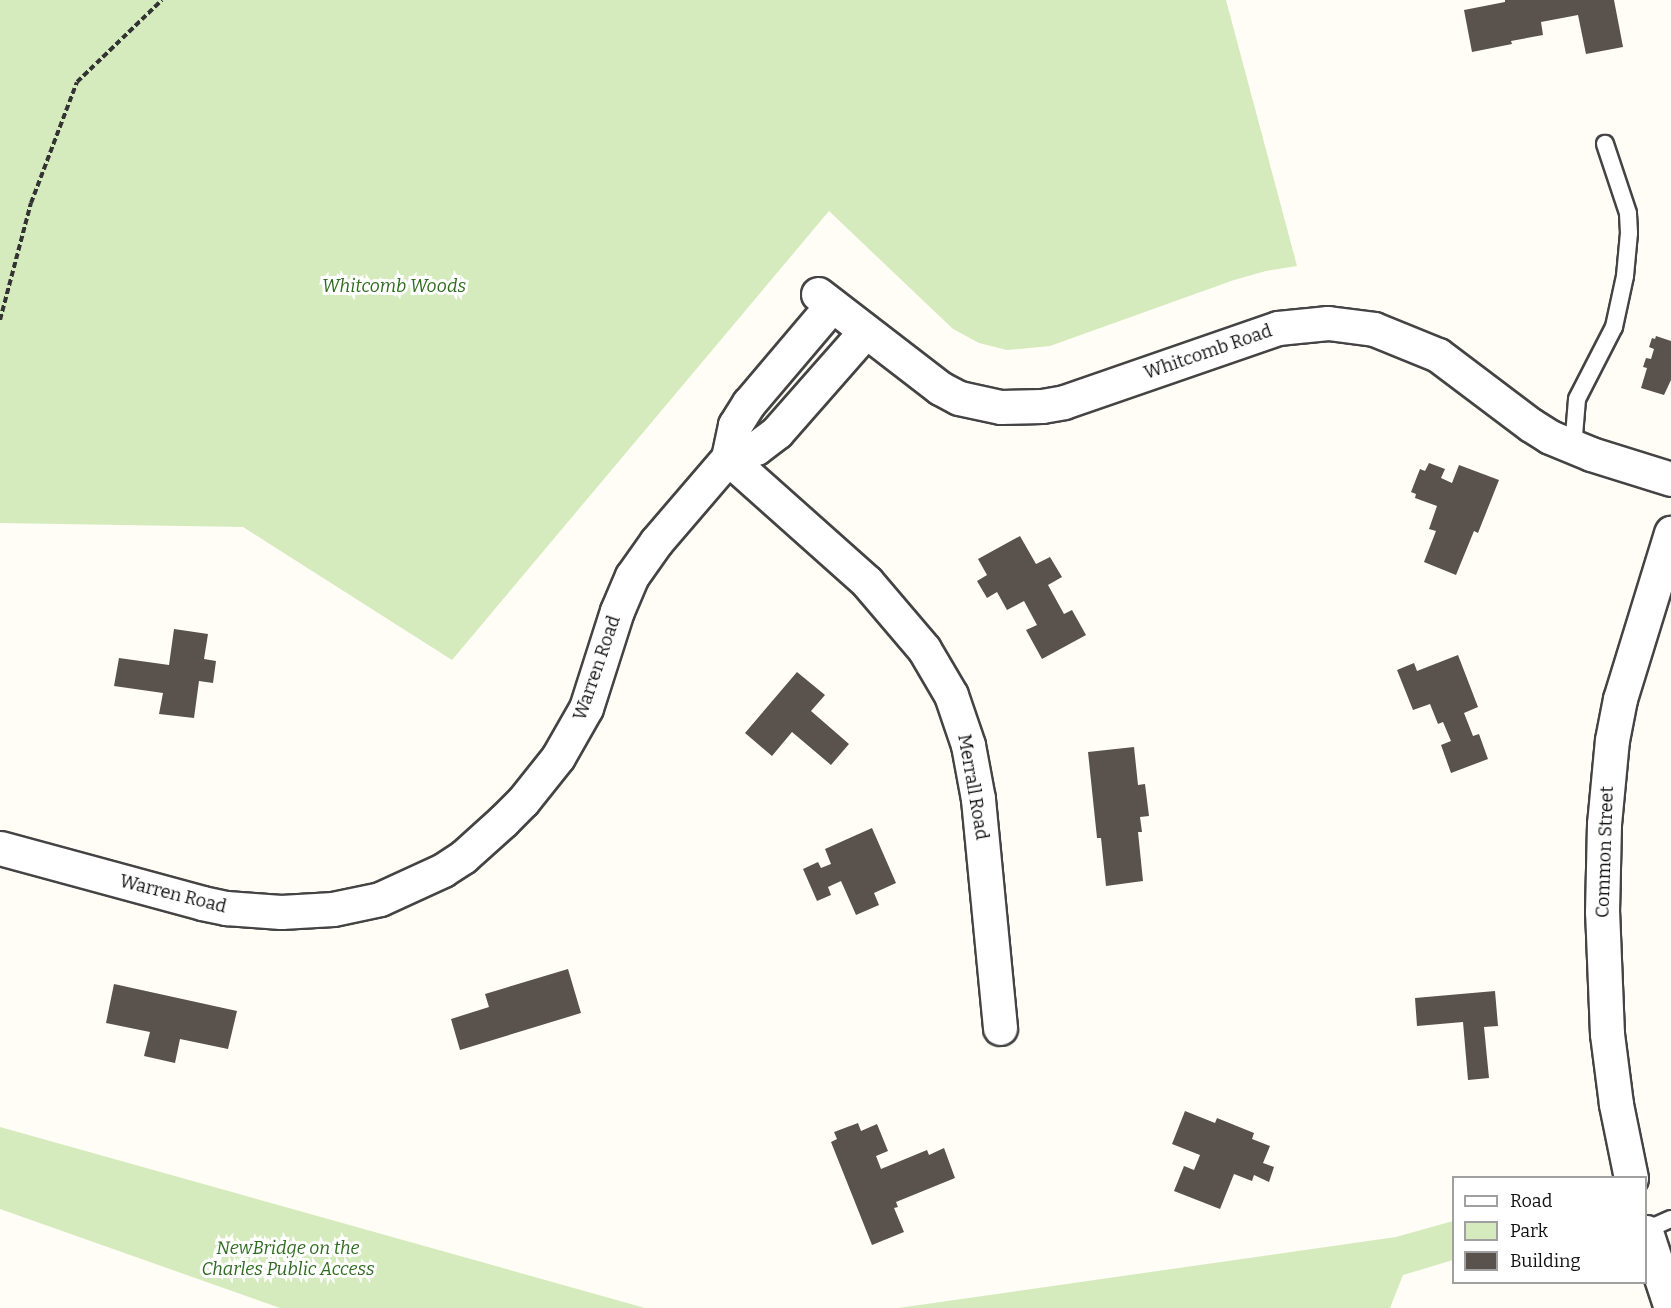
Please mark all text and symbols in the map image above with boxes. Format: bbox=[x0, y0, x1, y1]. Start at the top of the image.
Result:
park label: Whitcomb Woods bbox=[322, 275, 466, 297]
street label: Whitcomb Road bbox=[1141, 320, 1275, 384]
street label: Warren Road bbox=[569, 613, 625, 723]
street label: Merrall Road bbox=[953, 733, 993, 841]
street label: Common Street bbox=[1592, 786, 1618, 918]
street label: Warren Road bbox=[117, 870, 229, 918]
legend bbox=[1452, 1176, 1647, 1284]
text: Road bbox=[1510, 1190, 1552, 1212]
text: Park bbox=[1510, 1220, 1548, 1242]
park label: NewBridge on the Charles Public Access bbox=[201, 1238, 375, 1280]
text: Building bbox=[1510, 1250, 1581, 1272]

